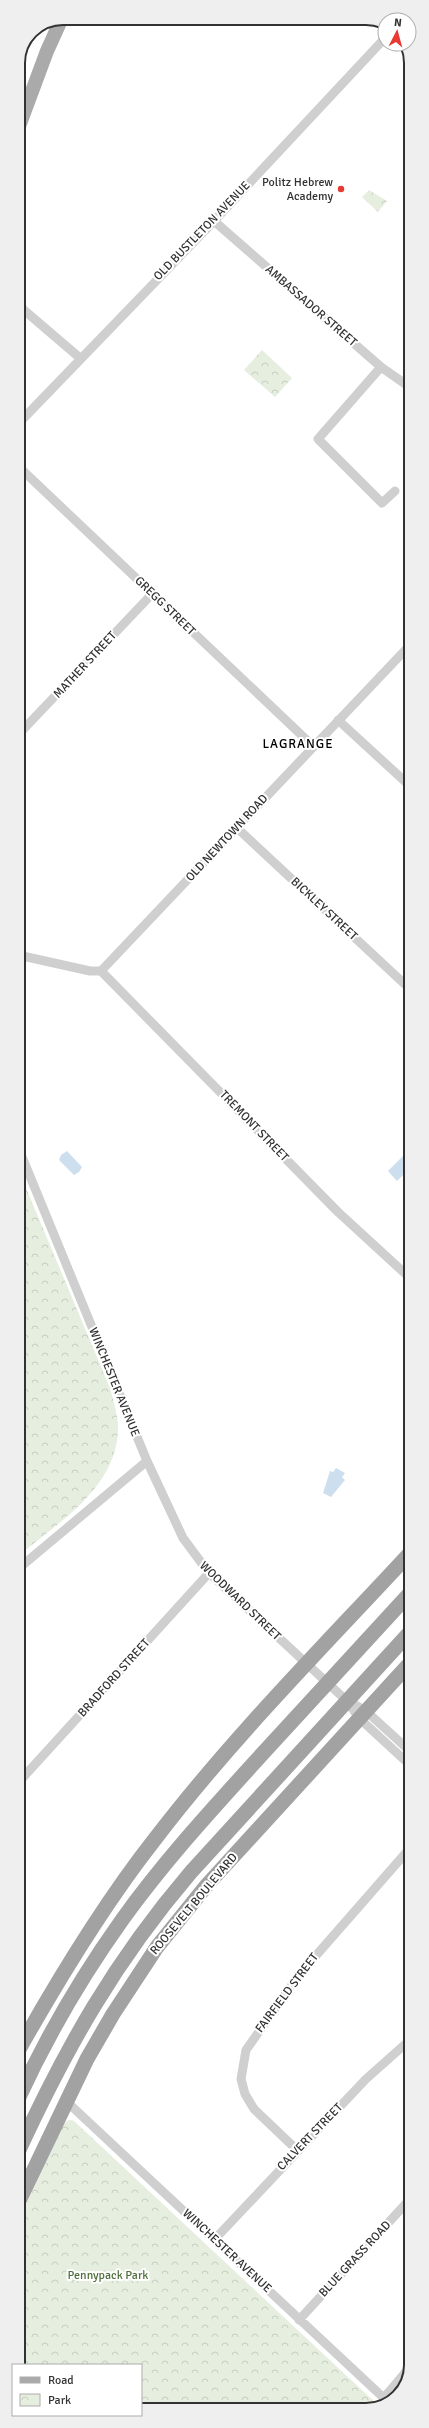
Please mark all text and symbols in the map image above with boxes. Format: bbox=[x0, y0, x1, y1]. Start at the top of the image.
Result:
north arrow bbox=[377, 12, 417, 52]
text: N bbox=[394, 16, 402, 29]
place label: Politz Hebrew Academy bbox=[262, 175, 333, 204]
street label: OLD BUSTLETON AVENUE bbox=[151, 178, 254, 284]
marker: Politz Hebrew Academy bbox=[336, 184, 346, 194]
street label: AMBASSADOR STREET bbox=[262, 262, 360, 350]
street label: GREGG STREET bbox=[131, 573, 199, 639]
street label: MATHER STREET bbox=[50, 628, 120, 702]
district label: LAGRANGE bbox=[262, 736, 334, 752]
street label: OLD NEWTOWN ROAD bbox=[183, 791, 271, 885]
street label: BICKLEY STREET bbox=[288, 874, 361, 944]
street label: TREMONT STREET bbox=[216, 1087, 292, 1165]
street label: WINCHESTER AVENUE bbox=[85, 1325, 143, 1439]
street label: WOODWARD STREET bbox=[196, 1558, 284, 1644]
street label: BRADFORD STREET bbox=[75, 1636, 153, 1720]
street label: ROOSEVELT BOULEVARD bbox=[147, 1850, 241, 1958]
street label: FAIRFIELD STREET bbox=[252, 1950, 322, 2036]
street label: CALVERT STREET bbox=[274, 2100, 346, 2174]
street label: WINCHESTER AVENUE bbox=[179, 2206, 275, 2296]
street label: BLUE GRASS ROAD bbox=[316, 2218, 394, 2300]
park label: Pennypack Park bbox=[68, 2268, 148, 2283]
legend bbox=[12, 2364, 142, 2416]
text: Road bbox=[48, 2373, 74, 2388]
text: Park bbox=[48, 2393, 71, 2408]

